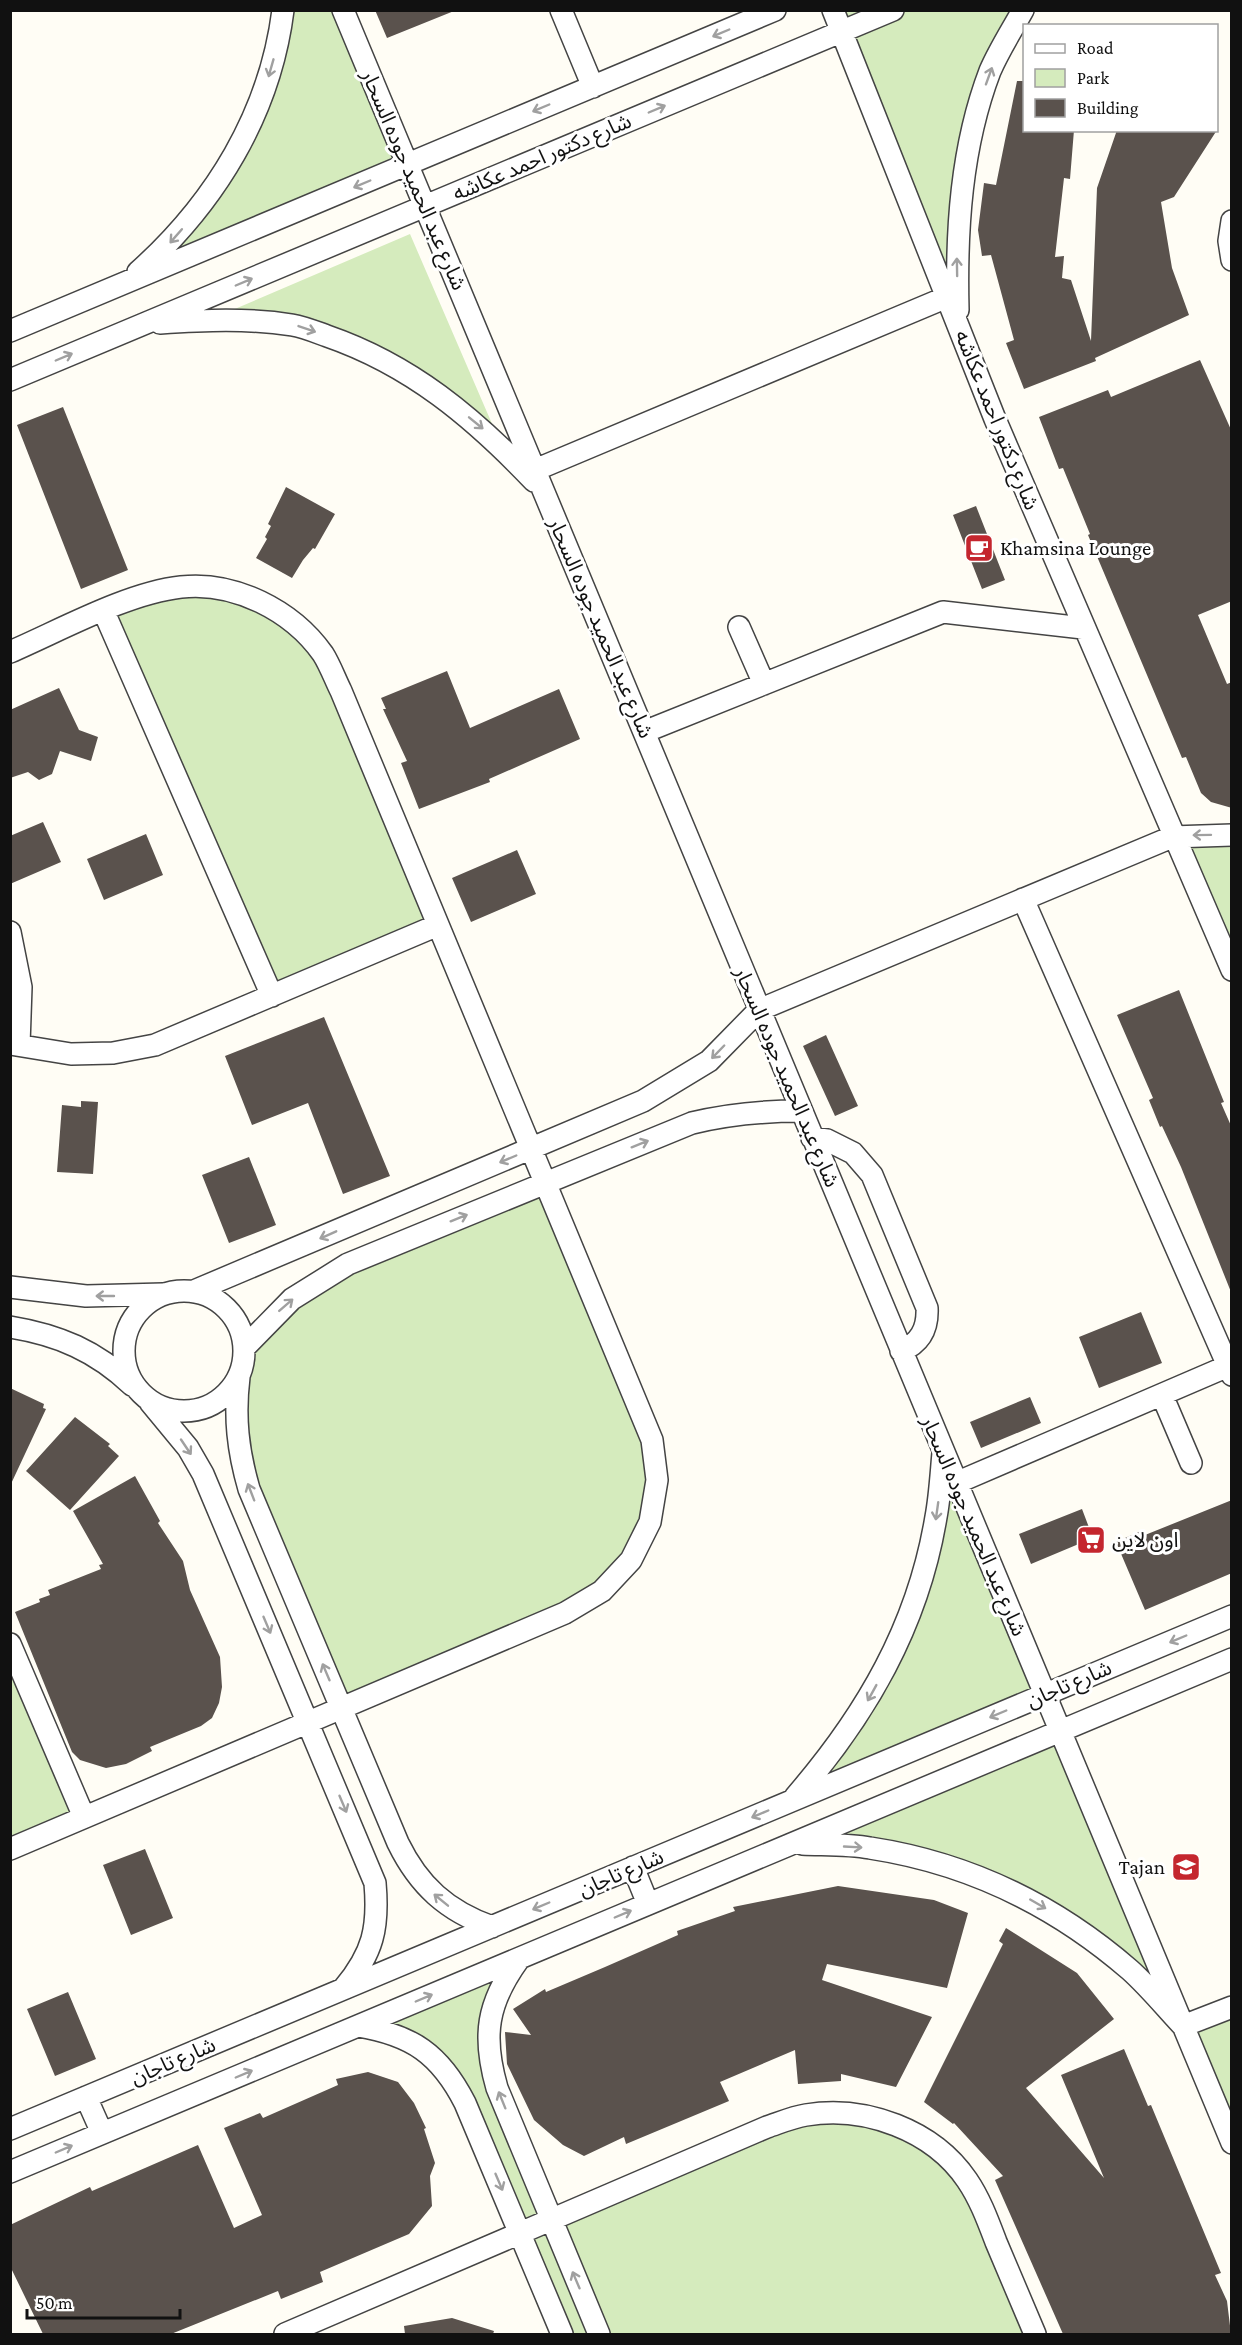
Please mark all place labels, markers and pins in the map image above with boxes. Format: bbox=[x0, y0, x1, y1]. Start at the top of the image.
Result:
cafe icon: Khamsina Lounge bbox=[963, 532, 995, 564]
place label: Khamsina Lounge bbox=[1000, 536, 1151, 560]
supermarket icon: اون لاين bbox=[1075, 1524, 1107, 1556]
place label: اون لاين bbox=[1112, 1528, 1179, 1552]
school or university icon: Tajan bbox=[1170, 1851, 1202, 1883]
place label: Tajan bbox=[1118, 1855, 1165, 1879]

